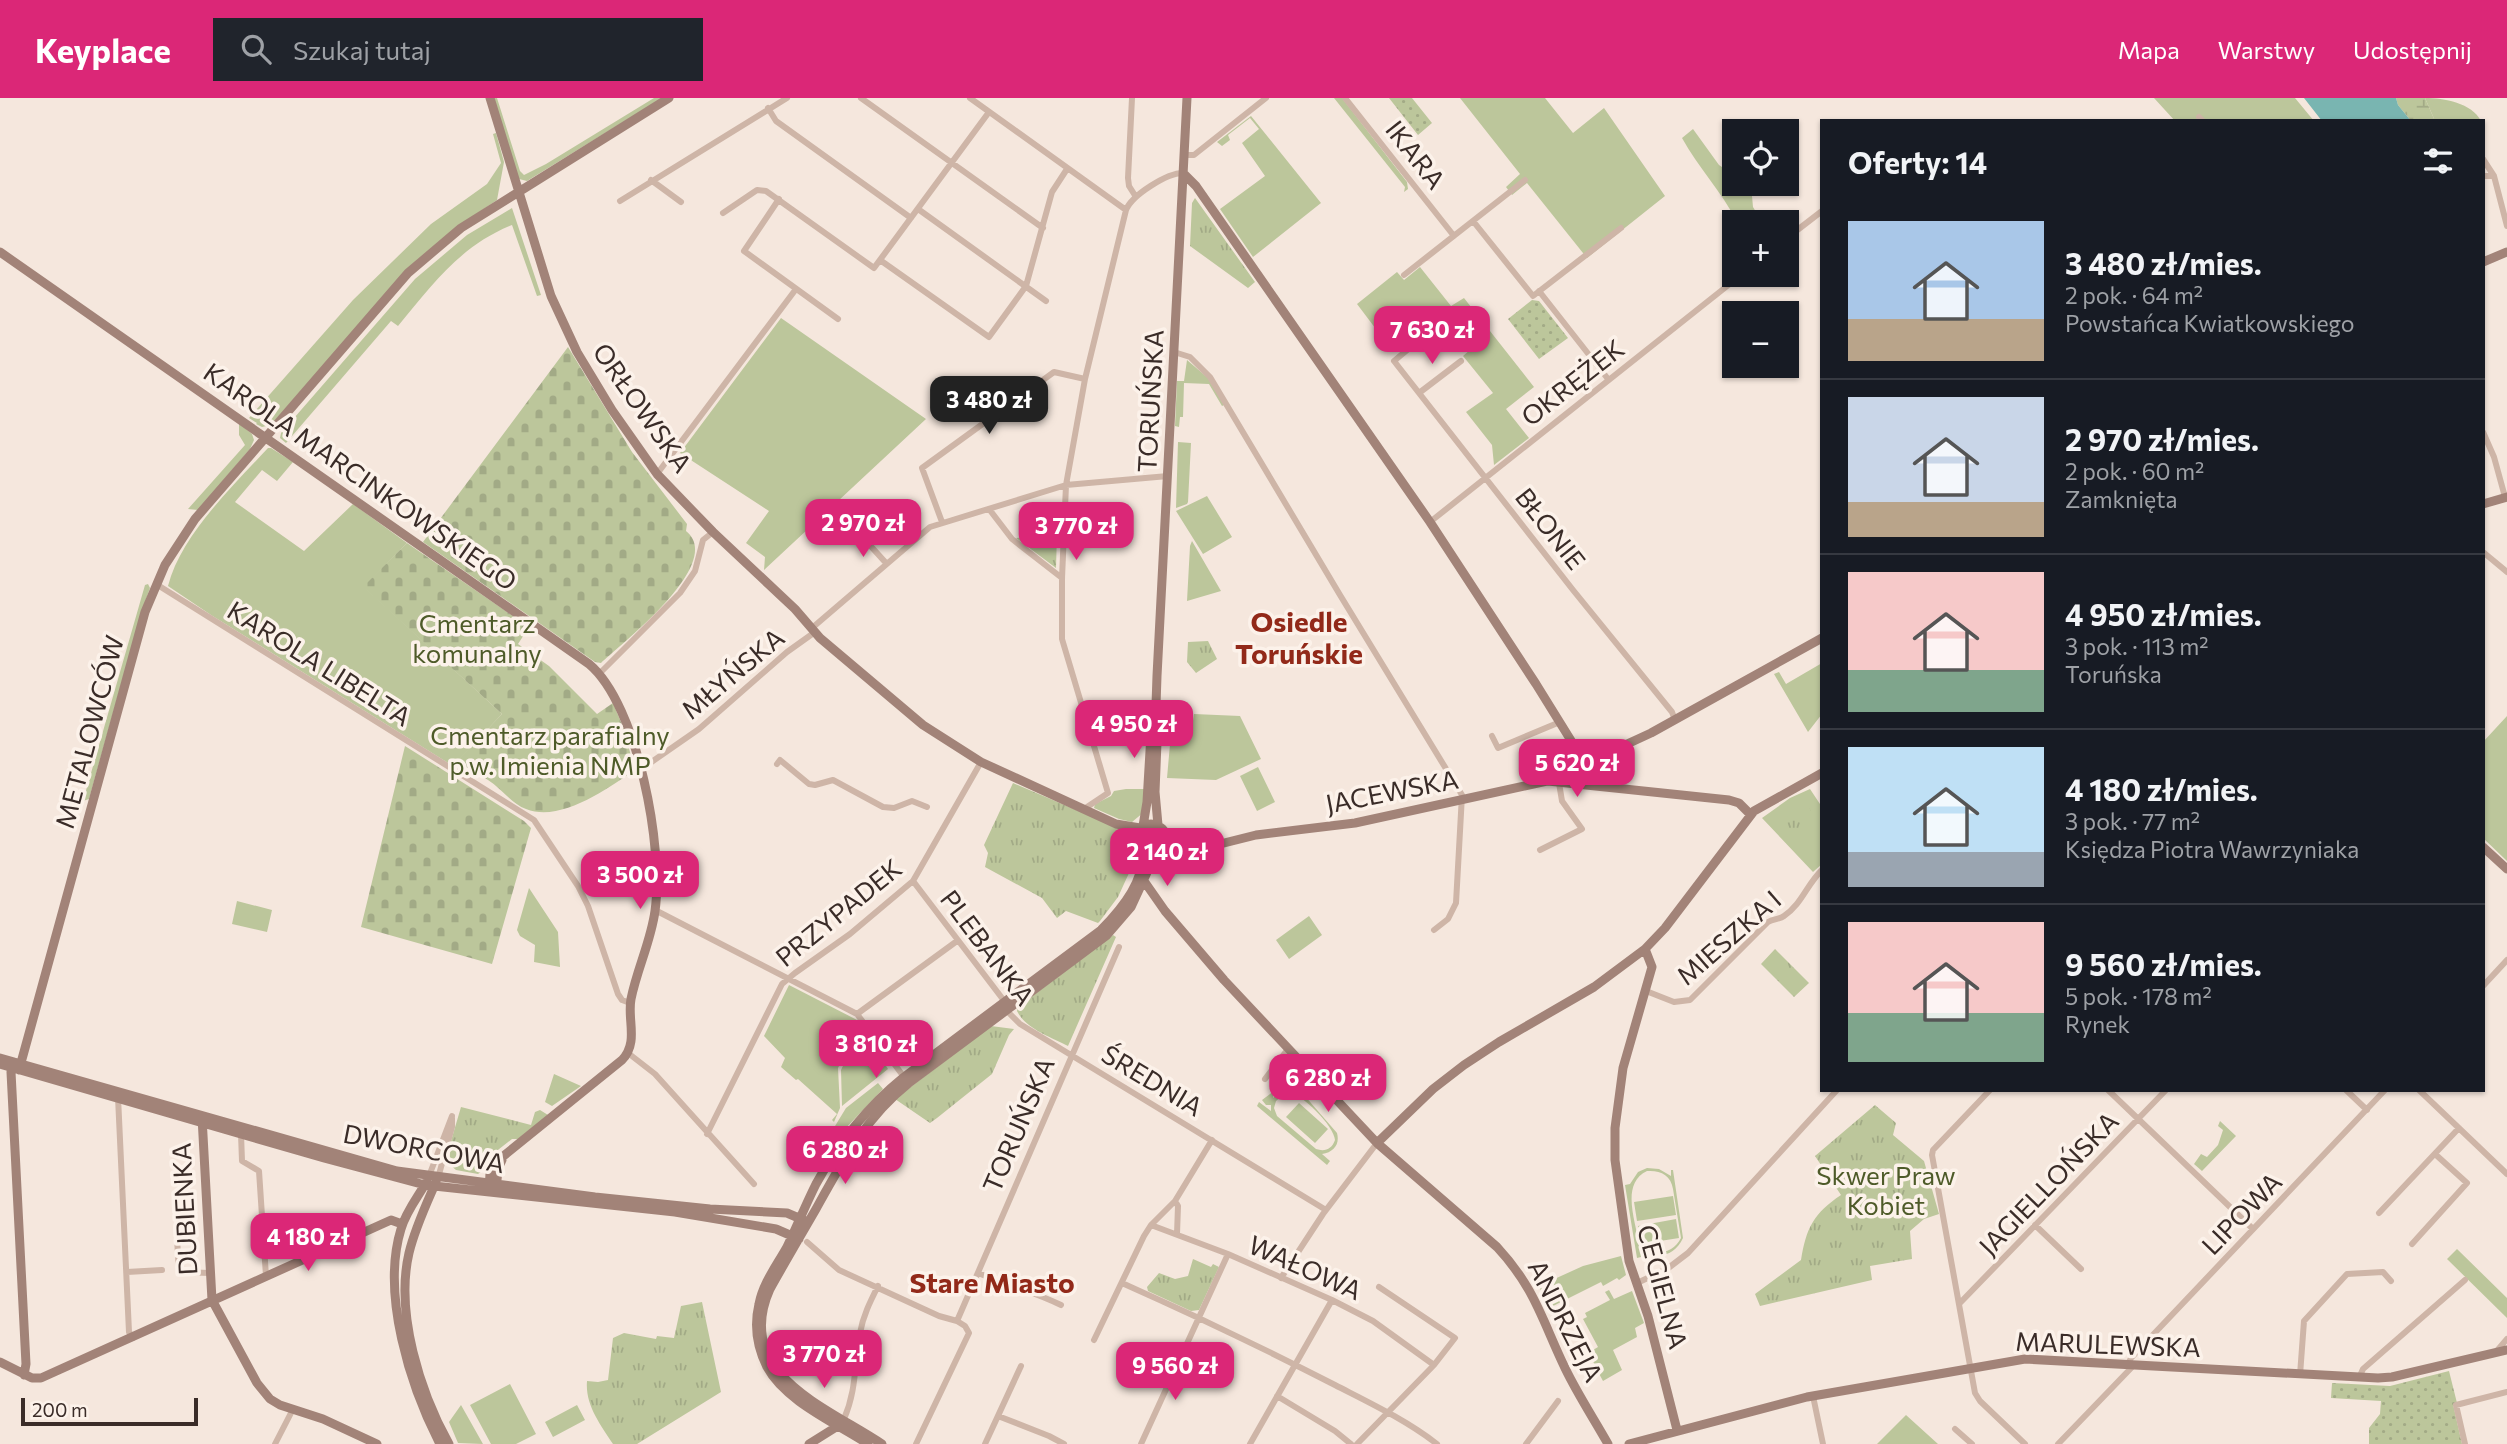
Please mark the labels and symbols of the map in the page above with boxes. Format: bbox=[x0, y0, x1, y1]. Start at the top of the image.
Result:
street label: IKARA bbox=[1380, 114, 1452, 194]
pin: 7 630 zł bbox=[1360, 306, 1504, 366]
street label: TORUŃSKA bbox=[1130, 329, 1169, 473]
street label: OKRĘŻEK bbox=[1515, 332, 1630, 432]
street label: ORŁOWSKA bbox=[587, 337, 699, 478]
street label: KAROLA MARCINKOWSKIEGO bbox=[198, 356, 523, 596]
pin: 3 480 zł bbox=[917, 376, 1061, 436]
street label: BŁONIE bbox=[1510, 481, 1593, 575]
pin: 2 970 zł bbox=[791, 500, 935, 559]
pin: 3 770 zł bbox=[1004, 503, 1148, 562]
street label: KAROLA LIBELTA bbox=[222, 594, 417, 732]
district label: Osiedle Toruńskie bbox=[1235, 604, 1363, 670]
park label: Cmentarz komunalny bbox=[412, 607, 542, 668]
street label: MŁYŃSKA bbox=[674, 621, 790, 725]
street label: METALOWCÓW bbox=[48, 632, 129, 832]
pin: 4 950 zł bbox=[1062, 700, 1206, 760]
park label: Cmentarz parafialny p.w. Imienia NMP bbox=[430, 719, 670, 780]
pin: 5 620 zł bbox=[1505, 740, 1649, 799]
street label: JACEWSKA bbox=[1323, 762, 1461, 819]
pin: 2 140 zł bbox=[1095, 828, 1239, 888]
pin: 3 500 zł bbox=[568, 852, 712, 911]
street label: PRZYPADEK bbox=[769, 852, 907, 972]
street label: PLEBANKA bbox=[935, 883, 1042, 1011]
street label: MIESZKA I bbox=[1670, 883, 1786, 991]
pin: 3 810 zł bbox=[804, 1020, 948, 1080]
street label: ŚREDNIA bbox=[1097, 1038, 1209, 1122]
street label: TORUŃSKA bbox=[975, 1052, 1060, 1196]
pin: 6 280 zł bbox=[1256, 1054, 1400, 1114]
street label: JAGIELLOŃSKA bbox=[1972, 1105, 2124, 1261]
street label: DWORCOWA bbox=[341, 1117, 508, 1178]
pin: 6 280 zł bbox=[773, 1126, 917, 1186]
street label: DUBIENKA bbox=[165, 1142, 202, 1276]
park label: Skwer Praw Kobiet bbox=[1816, 1159, 1956, 1220]
street label: LIPOWA bbox=[2194, 1166, 2287, 1260]
pin: 4 180 zł bbox=[236, 1214, 380, 1273]
street label: CEGIELNA bbox=[1632, 1221, 1695, 1352]
street label: WAŁOWA bbox=[1244, 1228, 1367, 1305]
street label: ANDRZEJA bbox=[1522, 1254, 1610, 1386]
district label: Stare Miasto bbox=[909, 1265, 1075, 1299]
street label: MARULEWSKA bbox=[2015, 1325, 2201, 1362]
pin: 3 770 zł bbox=[752, 1330, 896, 1390]
pin: 9 560 zł bbox=[1103, 1342, 1247, 1402]
scale bar bbox=[21, 1395, 198, 1427]

